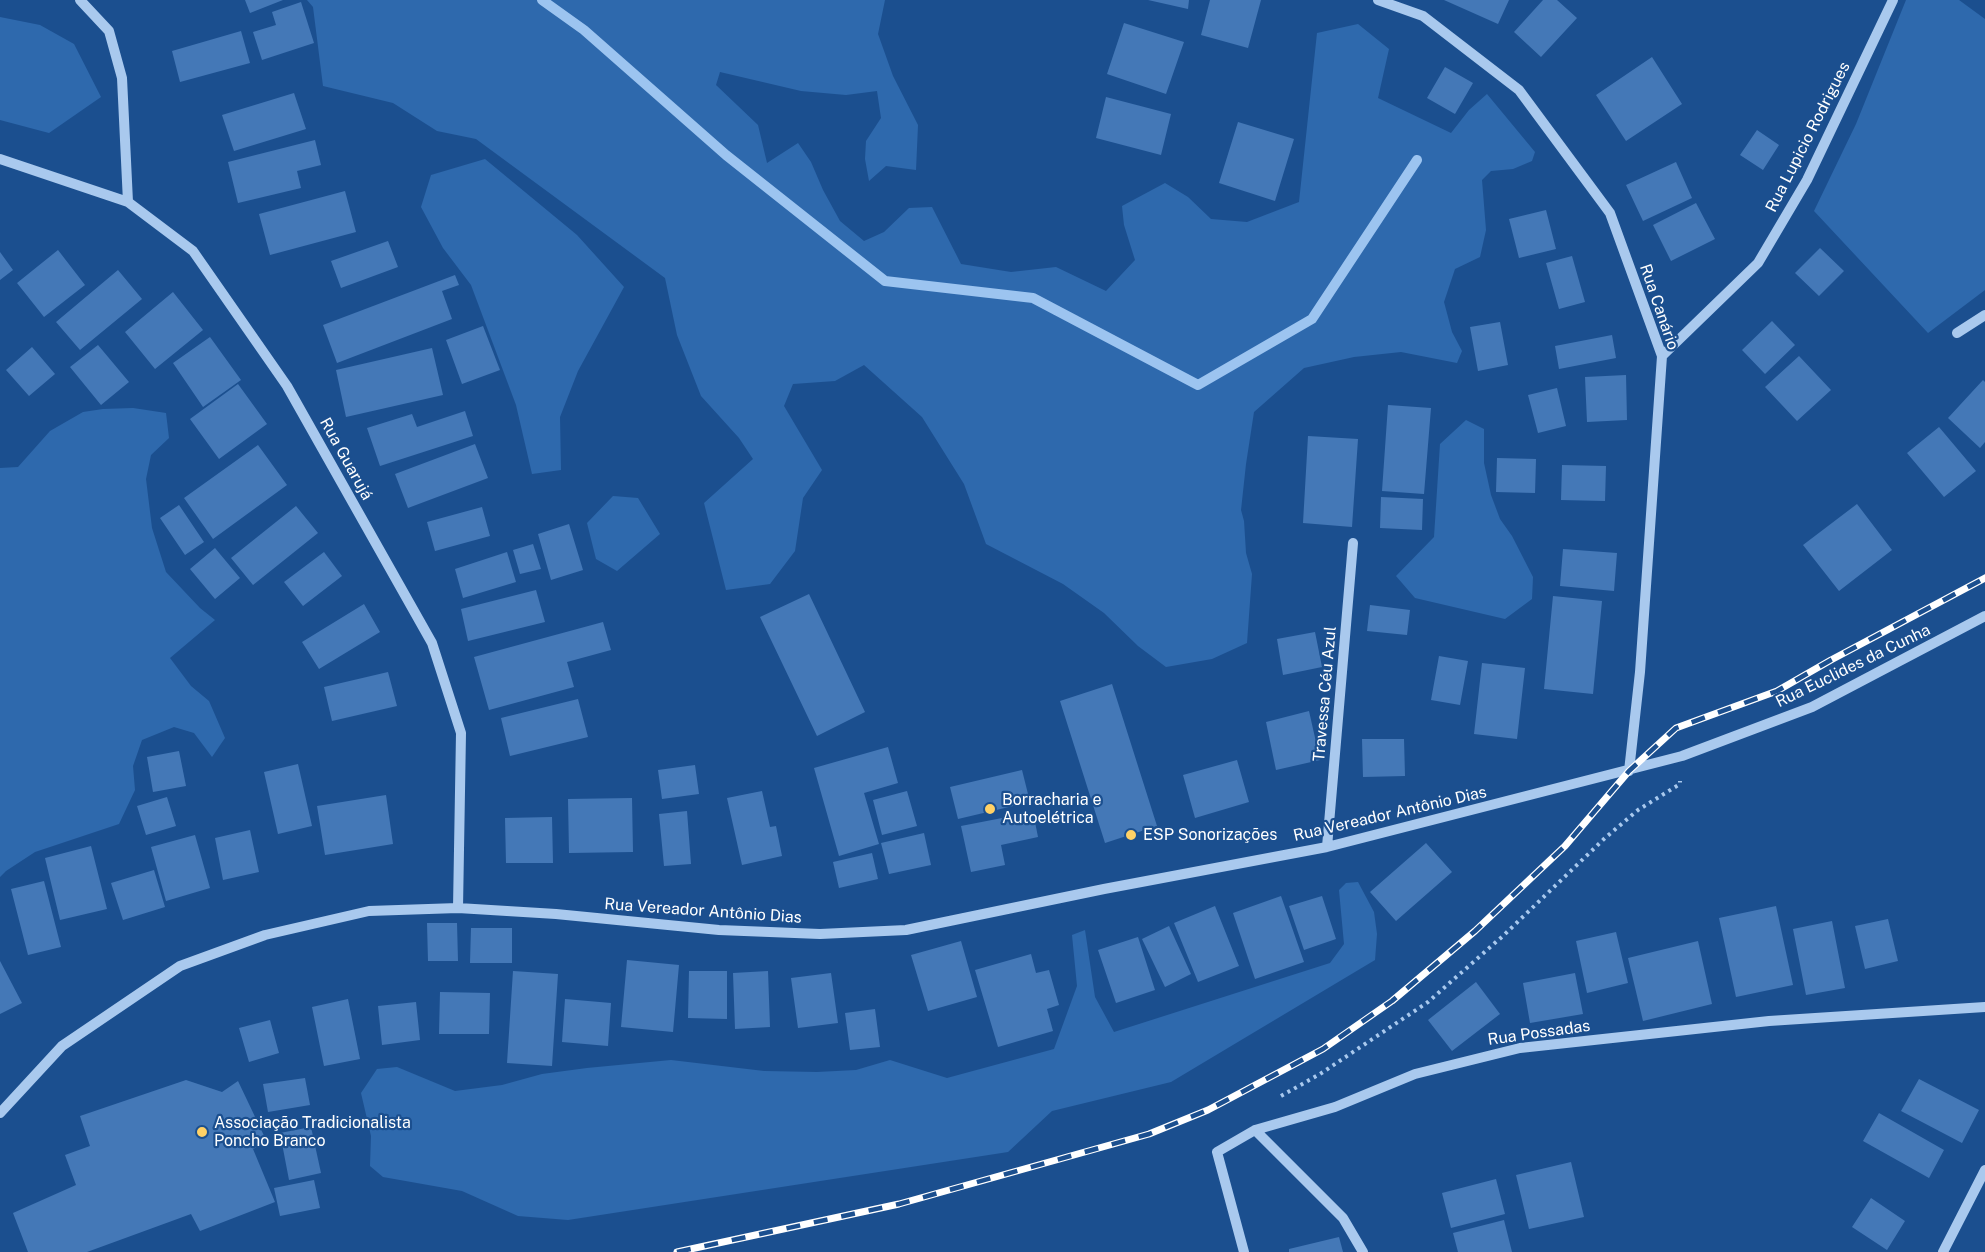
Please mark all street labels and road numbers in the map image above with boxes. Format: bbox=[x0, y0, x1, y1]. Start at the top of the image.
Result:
street label: Rua Lupicio Rodrigues bbox=[1762, 59, 1854, 215]
street label: Rua Canário bbox=[1635, 261, 1683, 353]
street label: Rua Guarujá bbox=[316, 414, 376, 504]
street label: Rua Euclides da Cunha bbox=[1773, 620, 1933, 712]
street label: Travessa Céu Azul bbox=[1310, 625, 1340, 763]
street label: Rua Vereador Antônio Dias bbox=[1291, 782, 1489, 846]
street label: Rua Vereador Antônio Dias bbox=[604, 895, 802, 927]
street label: Rua Possadas bbox=[1487, 1016, 1591, 1050]

